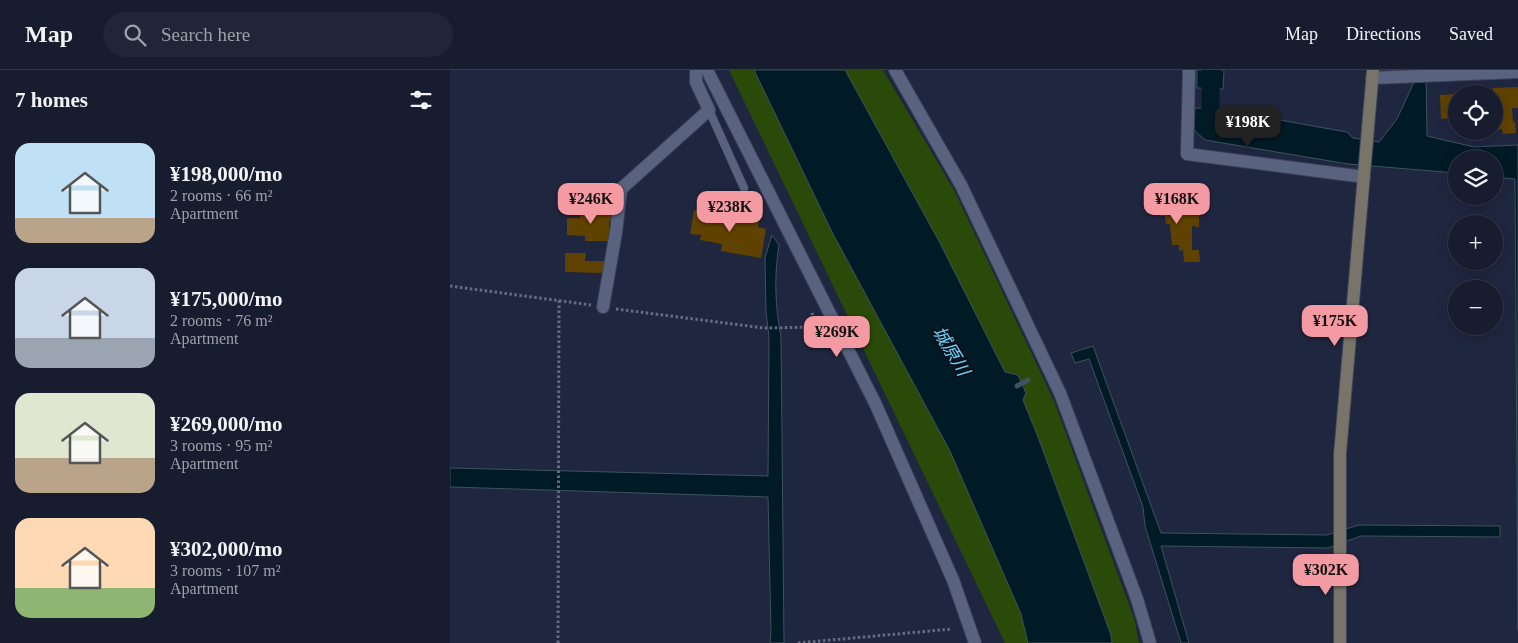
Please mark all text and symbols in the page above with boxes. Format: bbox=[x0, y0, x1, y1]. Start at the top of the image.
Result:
search box bbox=[103, 12, 453, 57]
text: Map bbox=[25, 21, 73, 47]
icon: search bbox=[121, 21, 149, 49]
text: Search here bbox=[161, 24, 250, 45]
text: Map bbox=[1285, 24, 1318, 44]
text: Directions bbox=[1346, 24, 1421, 44]
text: Saved bbox=[1449, 24, 1493, 44]
map controls bbox=[1448, 85, 1503, 335]
button: locate bbox=[1448, 85, 1503, 140]
icon: filters bbox=[407, 86, 435, 114]
text: 7 homes bbox=[15, 88, 88, 112]
pin: ¥198K bbox=[1213, 106, 1283, 148]
text: ¥198K bbox=[1226, 113, 1270, 130]
button: layers bbox=[1448, 150, 1503, 205]
text: ¥198,000/mo bbox=[170, 162, 283, 186]
icon: home bbox=[55, 163, 115, 223]
pin: ¥246K bbox=[556, 182, 626, 225]
pin: ¥168K bbox=[1142, 182, 1212, 225]
text: 2 rooms · 66 m² bbox=[170, 187, 273, 204]
text: ¥246K bbox=[569, 190, 613, 207]
pin: ¥238K bbox=[695, 190, 765, 233]
text: ¥168K bbox=[1155, 190, 1199, 207]
text: ¥238K bbox=[708, 198, 752, 215]
text: Apartment bbox=[170, 205, 238, 222]
button: + bbox=[1448, 215, 1503, 270]
button: − bbox=[1448, 280, 1503, 335]
text: ¥175,000/mo bbox=[170, 287, 283, 311]
icon: home bbox=[55, 288, 115, 348]
pin: ¥175K bbox=[1300, 304, 1370, 347]
text: 2 rooms · 76 m² bbox=[170, 312, 273, 329]
text: ¥175K bbox=[1313, 312, 1357, 329]
pin: ¥269K bbox=[802, 316, 872, 358]
text: ¥269K bbox=[815, 323, 859, 340]
water label: 城原川 bbox=[929, 323, 975, 381]
text: Apartment bbox=[170, 330, 238, 347]
text: ¥269,000/mo bbox=[170, 412, 283, 436]
icon: home bbox=[55, 413, 115, 473]
text: 3 rooms · 95 m² bbox=[170, 437, 273, 454]
text: Apartment bbox=[170, 455, 238, 472]
text: ¥302,000/mo bbox=[170, 537, 283, 561]
icon: home bbox=[55, 538, 115, 598]
pin: ¥302K bbox=[1291, 554, 1361, 596]
text: ¥302K bbox=[1304, 561, 1348, 578]
text: 3 rooms · 107 m² bbox=[170, 562, 281, 579]
text: Apartment bbox=[170, 580, 238, 597]

